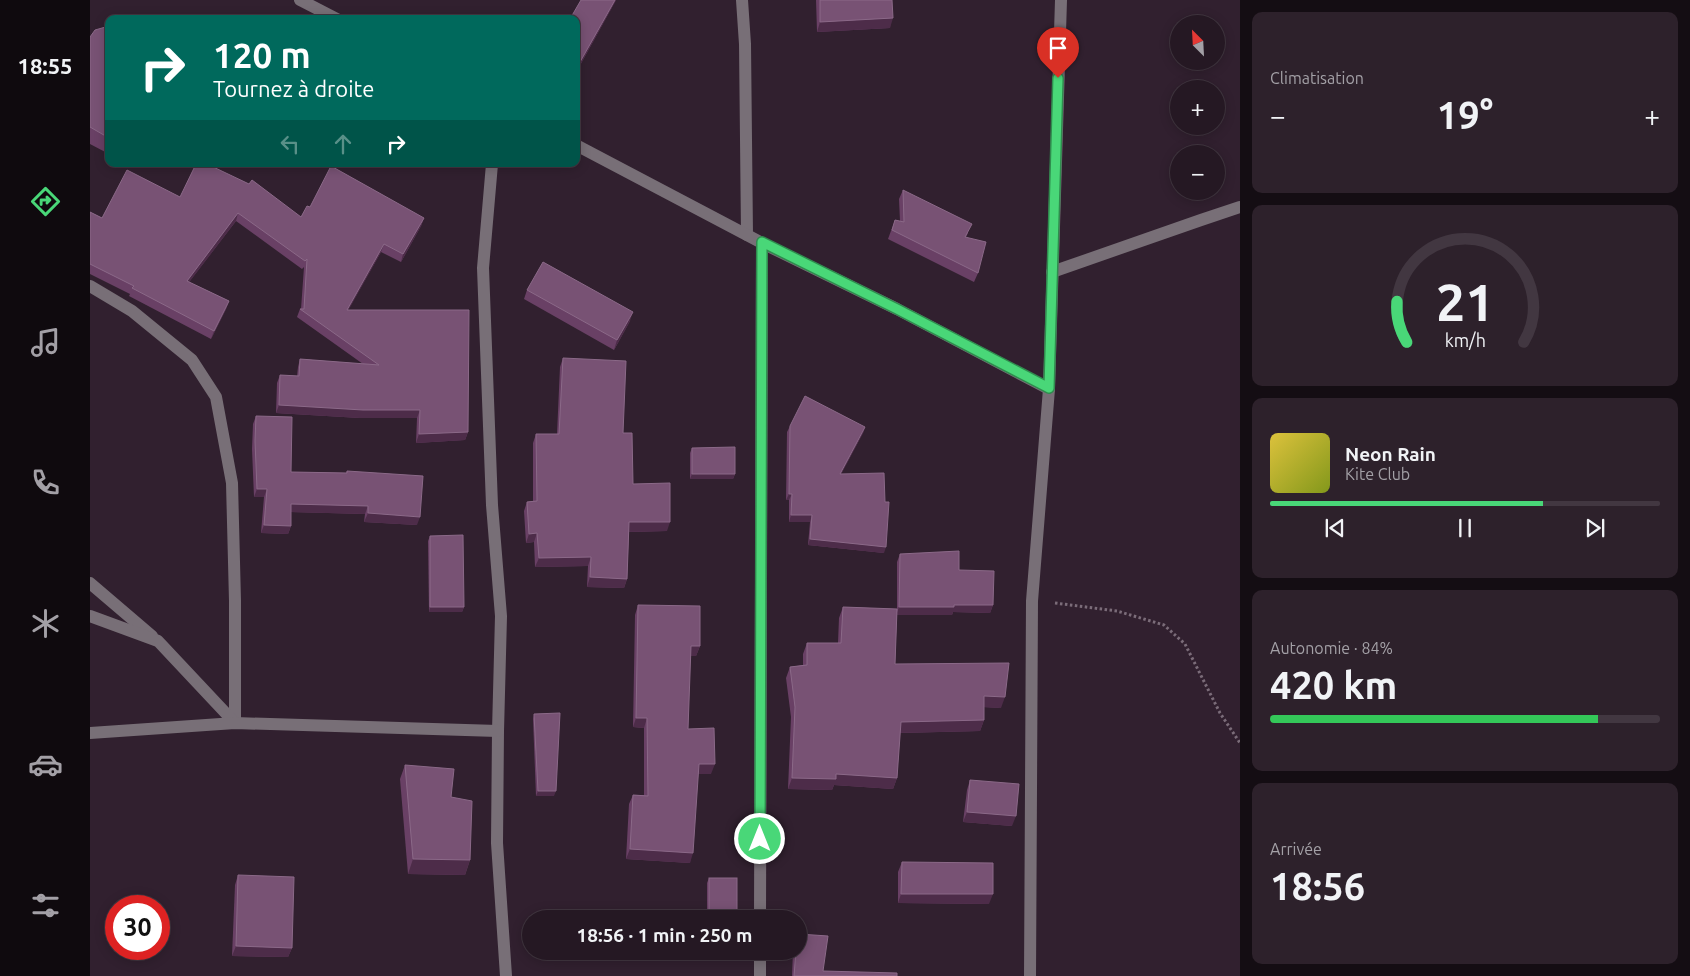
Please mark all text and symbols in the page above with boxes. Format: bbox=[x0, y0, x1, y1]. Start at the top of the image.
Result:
north arrow bbox=[1170, 15, 1225, 70]
map controls bbox=[1170, 15, 1225, 200]
pin bbox=[1037, 27, 1079, 78]
icon: arrive bbox=[1044, 34, 1072, 62]
icon: right bbox=[130, 35, 195, 100]
text: 120 m bbox=[213, 35, 311, 75]
text: 18:55 bbox=[17, 53, 73, 78]
text: Climatisation bbox=[1270, 69, 1364, 87]
text: Tournez à droite bbox=[213, 76, 374, 101]
button: + bbox=[1170, 80, 1225, 135]
text: 19° bbox=[1437, 94, 1493, 136]
text: − bbox=[1270, 100, 1286, 131]
text: + bbox=[1644, 100, 1660, 131]
icon: left bbox=[276, 130, 304, 158]
icon: ahead bbox=[329, 130, 357, 158]
icon: right bbox=[382, 130, 410, 158]
button: − bbox=[1170, 145, 1225, 200]
icon: directions bbox=[28, 184, 63, 219]
text: 21 bbox=[1436, 273, 1494, 331]
icon: music bbox=[28, 325, 63, 360]
text: km/h bbox=[1444, 330, 1486, 350]
text: Neon Rain bbox=[1345, 443, 1436, 465]
icon: phone bbox=[28, 465, 63, 500]
text: Kite Club bbox=[1345, 465, 1410, 483]
icon: previous bbox=[1321, 514, 1349, 542]
icon: pause bbox=[1451, 514, 1479, 542]
icon: next bbox=[1581, 514, 1609, 542]
icon: climate bbox=[28, 606, 63, 641]
text: Autonomie · 84% bbox=[1270, 639, 1393, 657]
text: 420 km bbox=[1270, 664, 1397, 706]
icon: car bbox=[28, 747, 63, 782]
position arrow bbox=[733, 812, 785, 864]
text: Arrivée bbox=[1270, 840, 1322, 858]
text: 18:56 bbox=[1270, 865, 1365, 907]
icon: filters bbox=[28, 888, 63, 923]
speed limit sign: 30 bbox=[105, 895, 170, 960]
text: 18:56 · 1 min · 250 m bbox=[577, 924, 752, 946]

